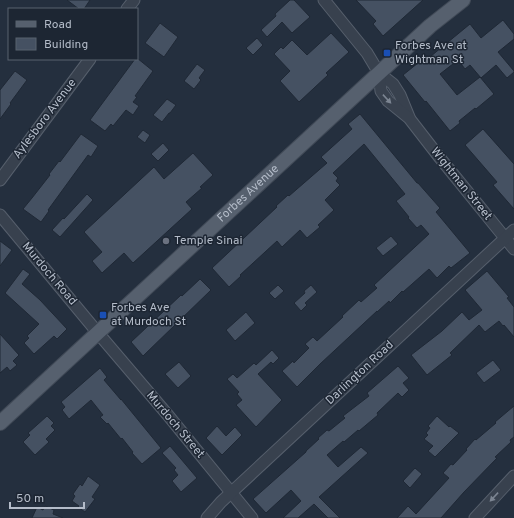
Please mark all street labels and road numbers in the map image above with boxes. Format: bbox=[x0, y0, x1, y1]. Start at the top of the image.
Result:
street label: Aylesboro Avenue bbox=[10, 76, 80, 162]
street label: Wightman Street bbox=[427, 144, 495, 224]
street label: Forbes Avenue bbox=[214, 161, 283, 226]
street label: Murdoch Road bbox=[18, 239, 80, 309]
street label: Darlington Road bbox=[323, 337, 397, 409]
street label: Murdoch Street bbox=[142, 388, 208, 462]

